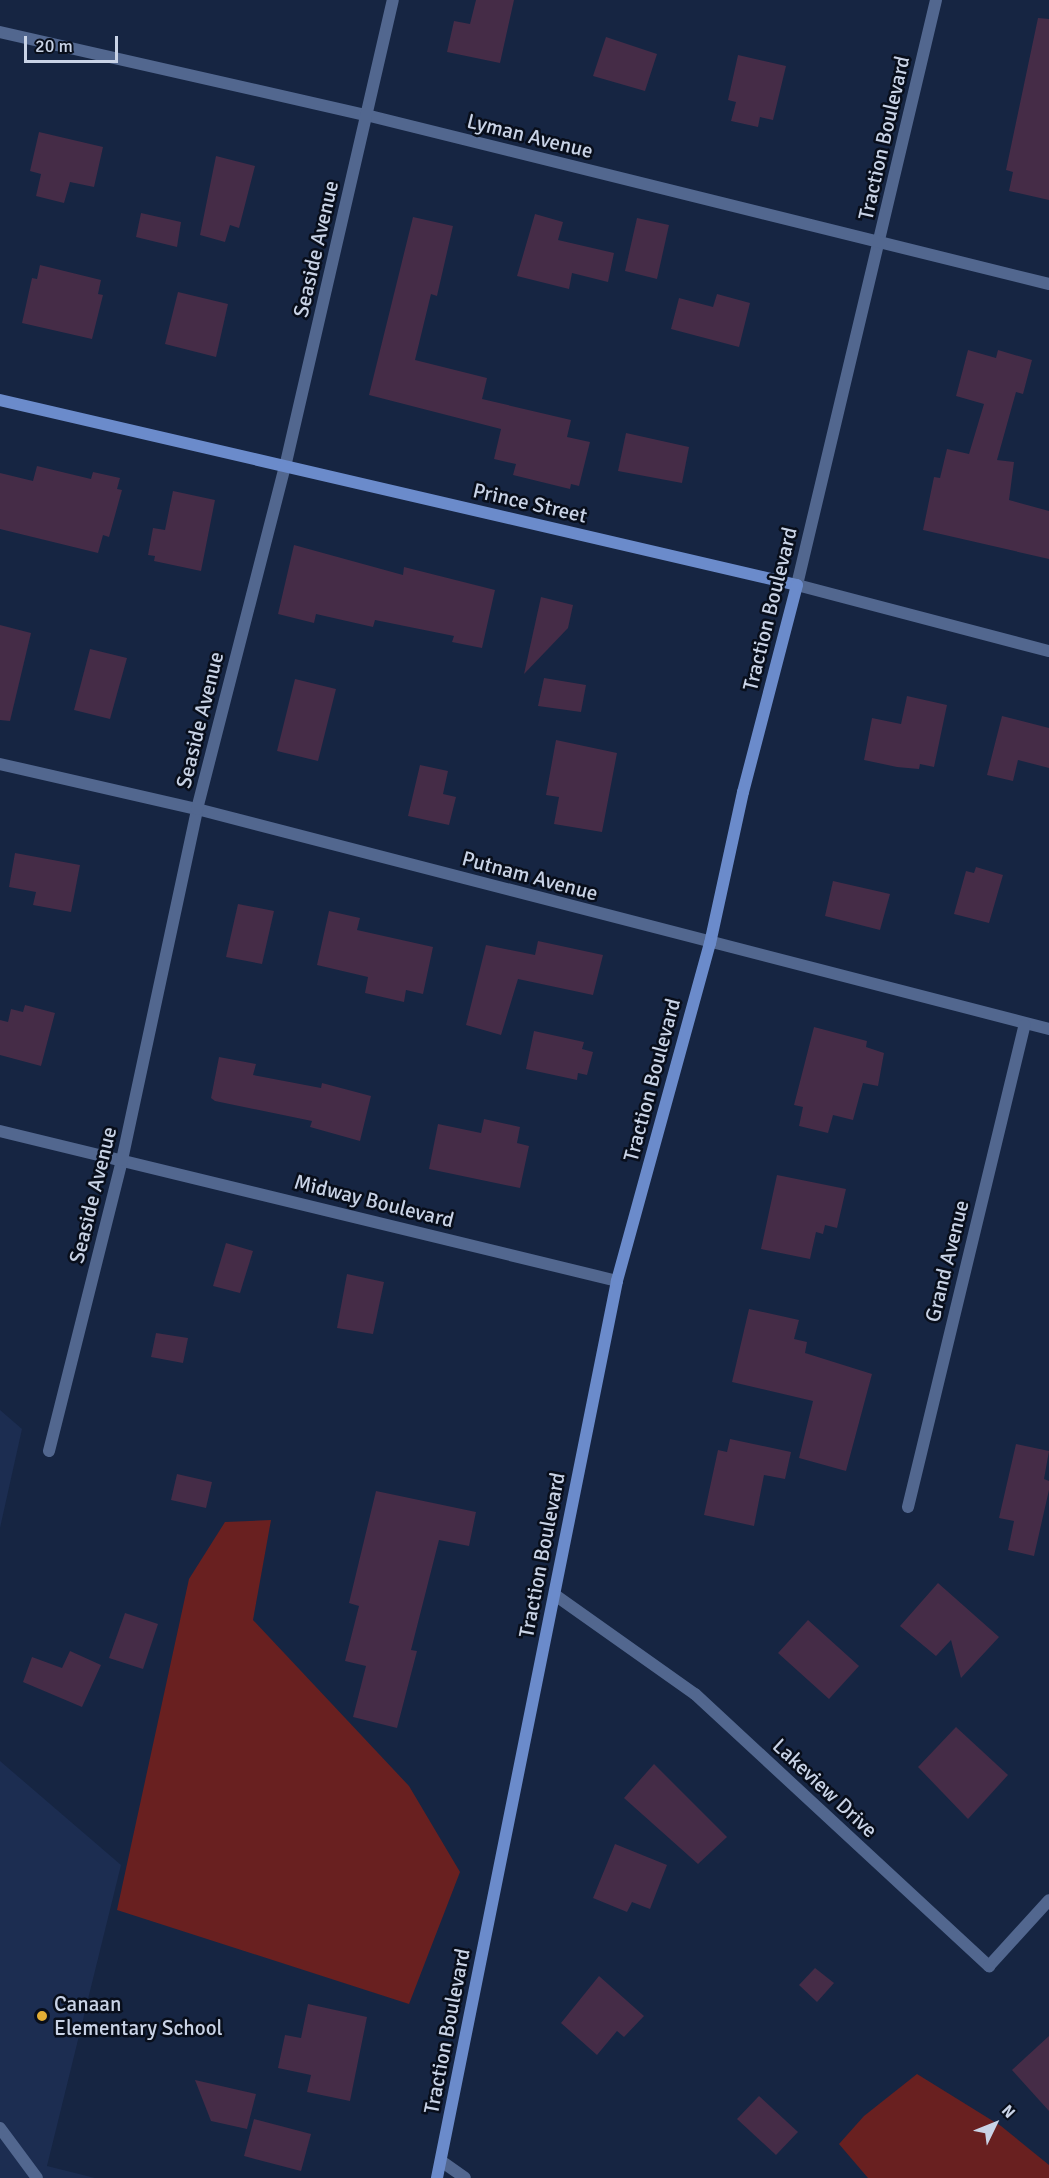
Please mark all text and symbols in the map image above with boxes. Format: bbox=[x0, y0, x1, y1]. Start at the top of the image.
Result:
scale bar bbox=[27, 24, 122, 62]
text: 20 m bbox=[35, 35, 73, 57]
street label: Traction Boulevard bbox=[853, 53, 915, 223]
street label: Lyman Avenue bbox=[464, 108, 596, 164]
street label: Seaside Avenue bbox=[288, 178, 344, 320]
street label: Prince Street bbox=[470, 478, 590, 528]
street label: Traction Boulevard bbox=[737, 525, 803, 693]
street label: Seaside Avenue bbox=[171, 649, 229, 791]
street label: Putnam Avenue bbox=[459, 846, 601, 906]
street label: Traction Boulevard bbox=[618, 996, 686, 1164]
street label: Seaside Avenue bbox=[64, 1124, 122, 1266]
street label: Midway Boulevard bbox=[292, 1169, 456, 1233]
street label: Grand Avenue bbox=[920, 1197, 974, 1325]
street label: Traction Boulevard bbox=[514, 1470, 570, 1640]
street label: Lakeview Drive bbox=[767, 1733, 883, 1843]
street label: Traction Boulevard bbox=[419, 1946, 475, 2116]
place label: Canaan Elementary School bbox=[54, 1991, 223, 2041]
marker: Canaan Elementary School bbox=[35, 2009, 49, 2023]
north arrow bbox=[965, 2094, 1025, 2154]
text: N bbox=[997, 2101, 1019, 2123]

